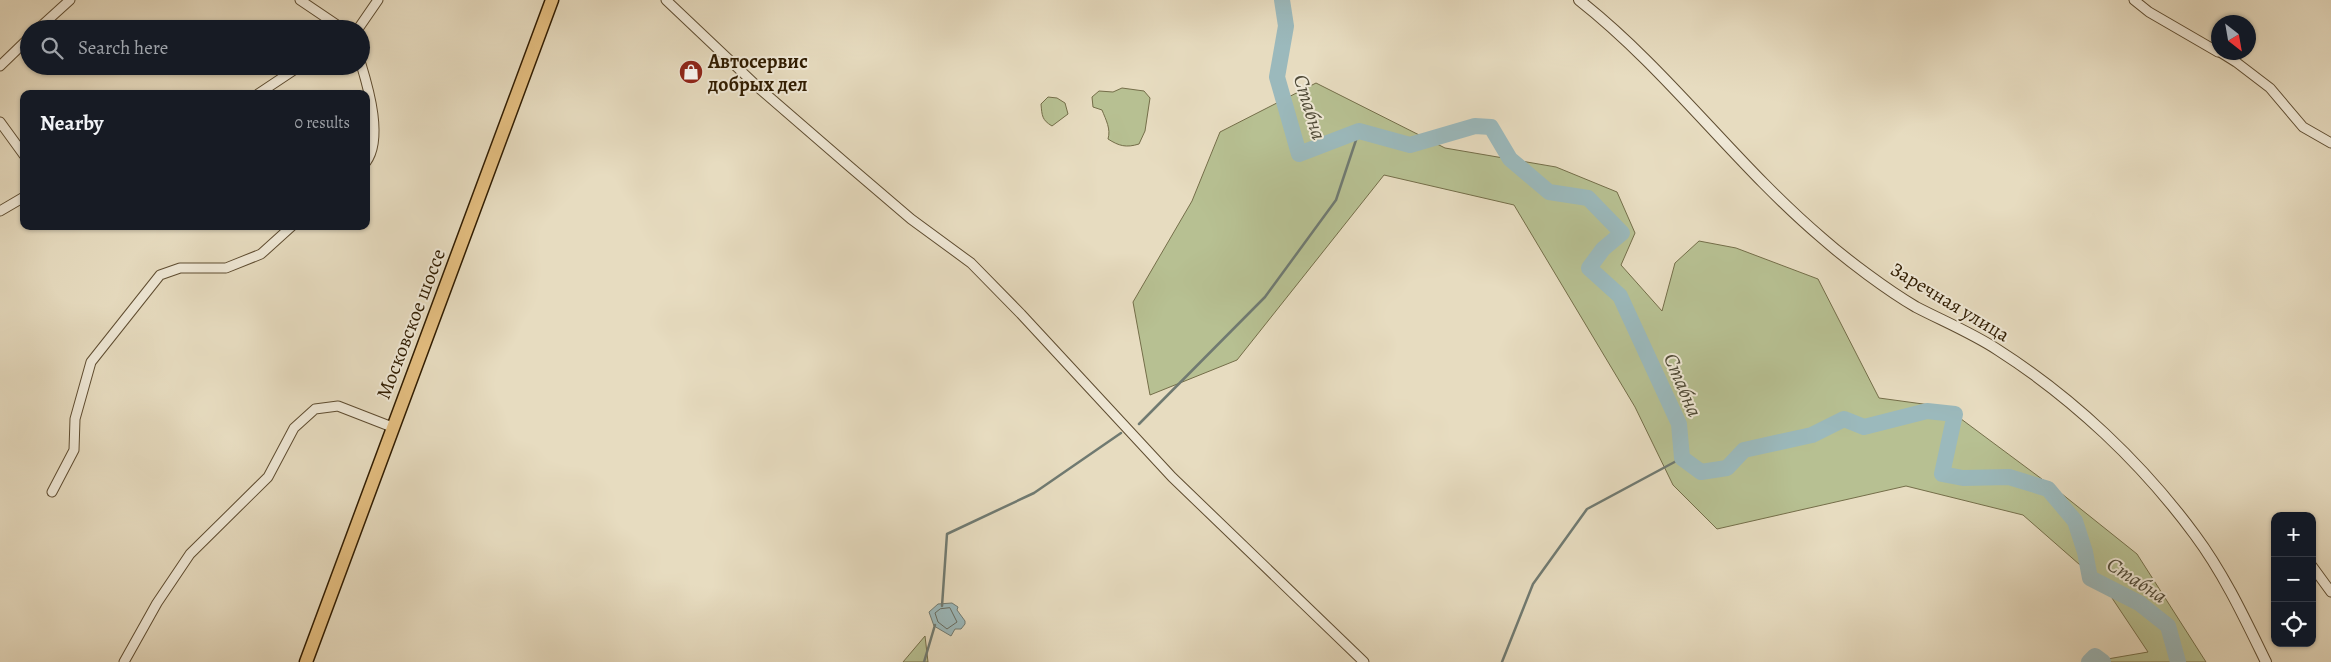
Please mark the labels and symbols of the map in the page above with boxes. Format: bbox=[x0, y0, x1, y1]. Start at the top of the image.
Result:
north arrow bbox=[2211, 15, 2256, 60]
place label: Автосервис добрых дел bbox=[707, 48, 808, 98]
shop icon: Автосервис добрых дел bbox=[678, 59, 704, 85]
water label: Стабна bbox=[1287, 71, 1333, 143]
street label: Московское шоссе bbox=[370, 245, 452, 403]
street label: Заречная улица bbox=[1885, 256, 2015, 349]
water label: Стабна bbox=[1657, 349, 1709, 421]
water label: Стабна bbox=[2101, 550, 2173, 610]

